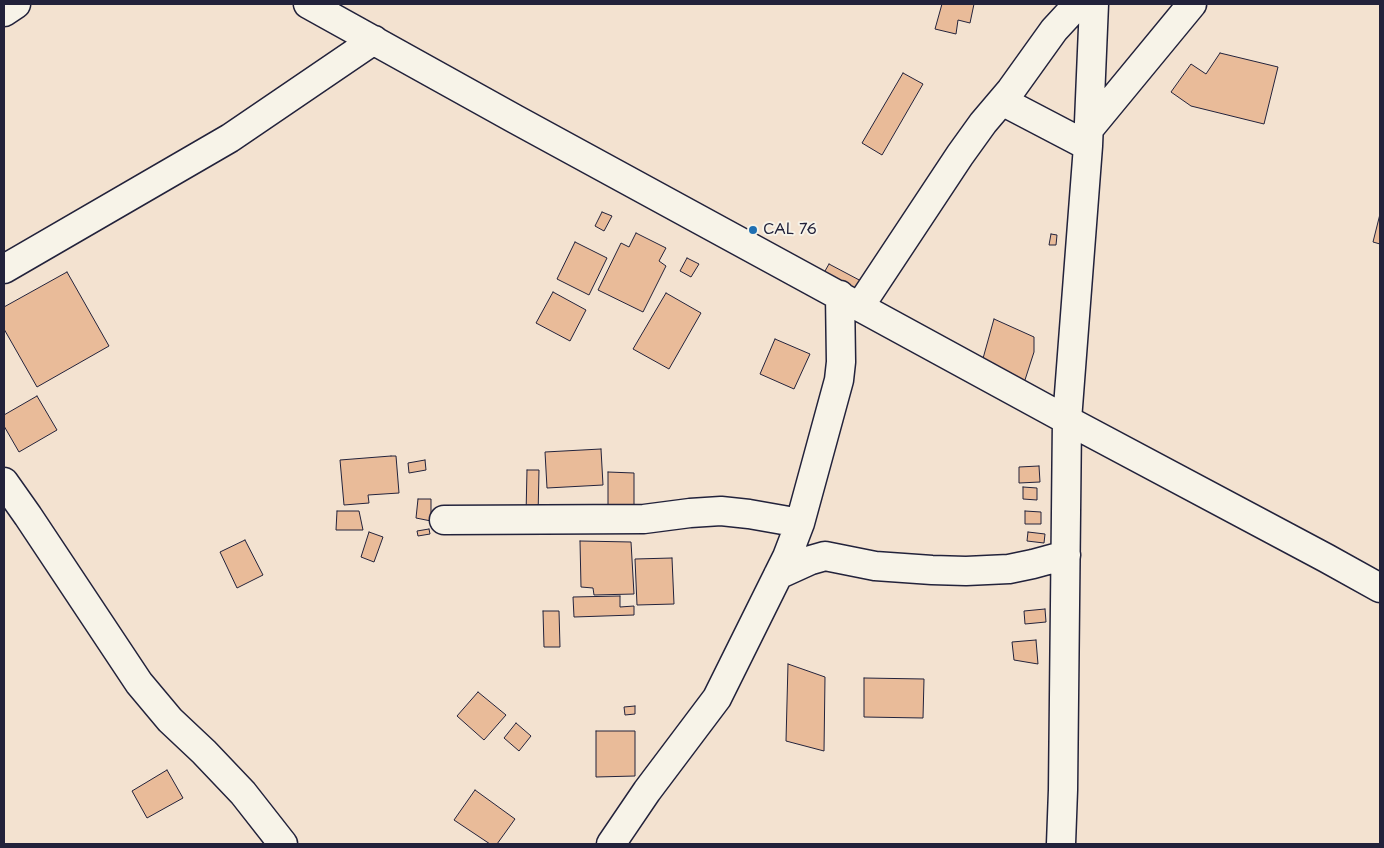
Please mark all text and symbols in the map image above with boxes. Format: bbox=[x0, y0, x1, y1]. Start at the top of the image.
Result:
place label: CAL 76 bbox=[763, 221, 817, 239]
marker: CAL 76 bbox=[747, 224, 759, 236]

